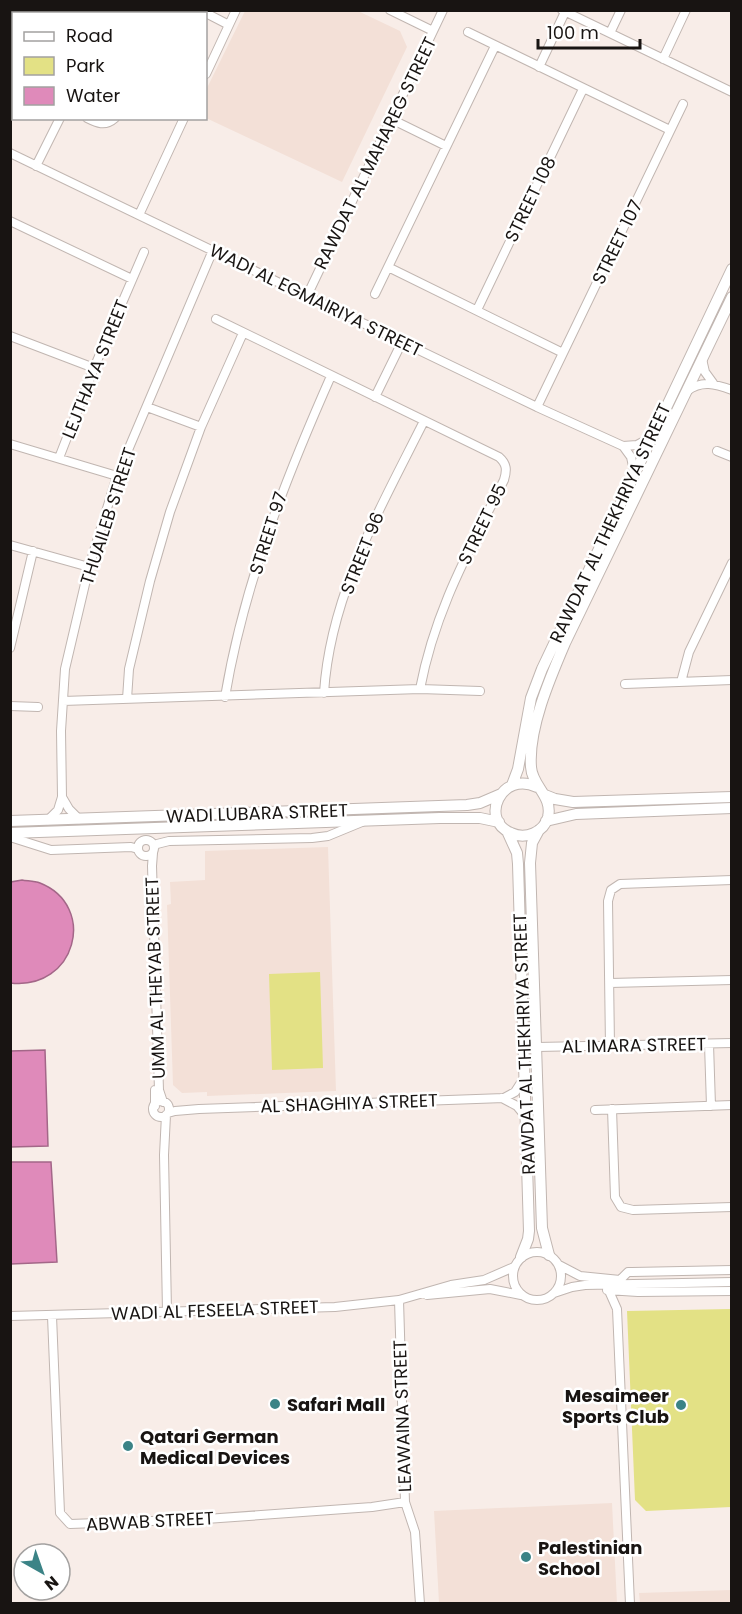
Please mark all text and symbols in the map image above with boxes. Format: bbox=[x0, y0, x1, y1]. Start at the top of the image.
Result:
legend bbox=[12, 12, 207, 120]
scale bar bbox=[538, 12, 640, 50]
text: 100 m bbox=[547, 20, 599, 45]
text: Road bbox=[66, 23, 113, 48]
street label: RAWDAT AL MAHAREG STREET bbox=[308, 33, 442, 273]
text: Park bbox=[66, 53, 105, 78]
text: Water bbox=[66, 83, 120, 108]
street label: STREET 108 bbox=[498, 152, 562, 246]
street label: STREET 107 bbox=[586, 195, 648, 288]
street label: WADI AL EGMAIRIYA STREET bbox=[205, 237, 427, 363]
street label: LEJTHAYA STREET bbox=[56, 296, 134, 442]
street label: RAWDAT AL THEKHRIYA STREET bbox=[543, 399, 677, 647]
street label: THUAILEB STREET bbox=[74, 444, 142, 588]
street label: STREET 95 bbox=[452, 479, 512, 569]
street label: STREET 97 bbox=[243, 488, 293, 577]
street label: STREET 96 bbox=[334, 508, 390, 598]
street label: WADI LUBARA STREET bbox=[166, 797, 349, 829]
street label: UMM AL THEYAB STREET bbox=[139, 876, 171, 1079]
street label: RAWDAT AL THEKHRIYA STREET bbox=[507, 913, 541, 1175]
street label: AL IMARA STREET bbox=[562, 1031, 707, 1059]
street label: AL SHAGHIYA STREET bbox=[260, 1087, 438, 1119]
street label: WADI AL FESEELA STREET bbox=[111, 1294, 320, 1326]
street label: LEAWAINA STREET bbox=[387, 1339, 417, 1493]
place label: Mesaimeer Sports Club bbox=[562, 1383, 669, 1429]
place label: Safari Mall bbox=[287, 1392, 385, 1417]
marker: Safari Mall bbox=[268, 1397, 282, 1411]
marker: Mesaimeer Sports Club bbox=[674, 1398, 688, 1412]
place label: Qatari German Medical Devices bbox=[140, 1424, 290, 1470]
marker: Qatari German Medical Devices bbox=[121, 1439, 135, 1453]
street label: ABWAB STREET bbox=[85, 1505, 215, 1537]
place label: Palestinian School bbox=[538, 1535, 642, 1581]
north arrow bbox=[12, 1542, 72, 1602]
marker: Palestinian School bbox=[519, 1550, 533, 1564]
text: N bbox=[39, 1570, 63, 1596]

